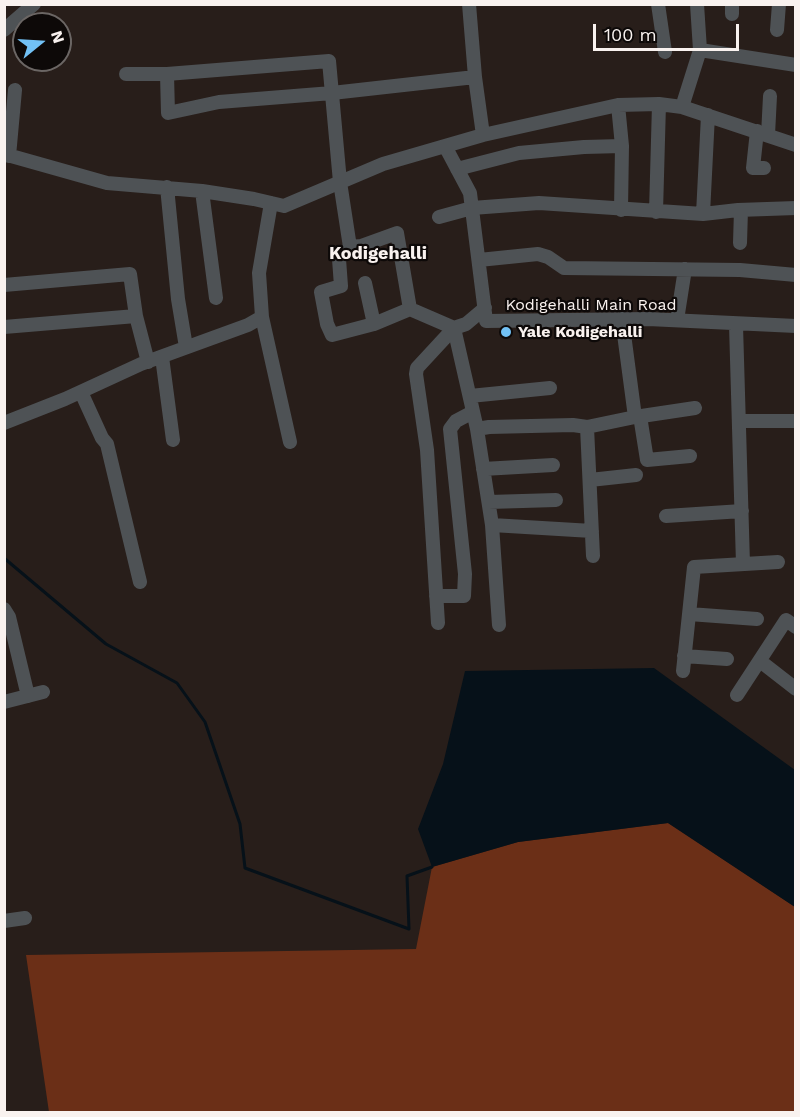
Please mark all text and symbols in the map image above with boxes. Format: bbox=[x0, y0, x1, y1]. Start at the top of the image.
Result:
north arrow bbox=[12, 12, 72, 72]
scale bar bbox=[596, 12, 742, 50]
text: 100 m bbox=[604, 24, 657, 45]
text: N bbox=[47, 28, 69, 45]
district label: Kodigehalli bbox=[329, 243, 427, 265]
street label: Kodigehalli Main Road bbox=[505, 295, 677, 315]
place label: Yale Kodigehalli bbox=[518, 322, 642, 342]
marker: Yale Kodigehalli bbox=[499, 325, 513, 339]

